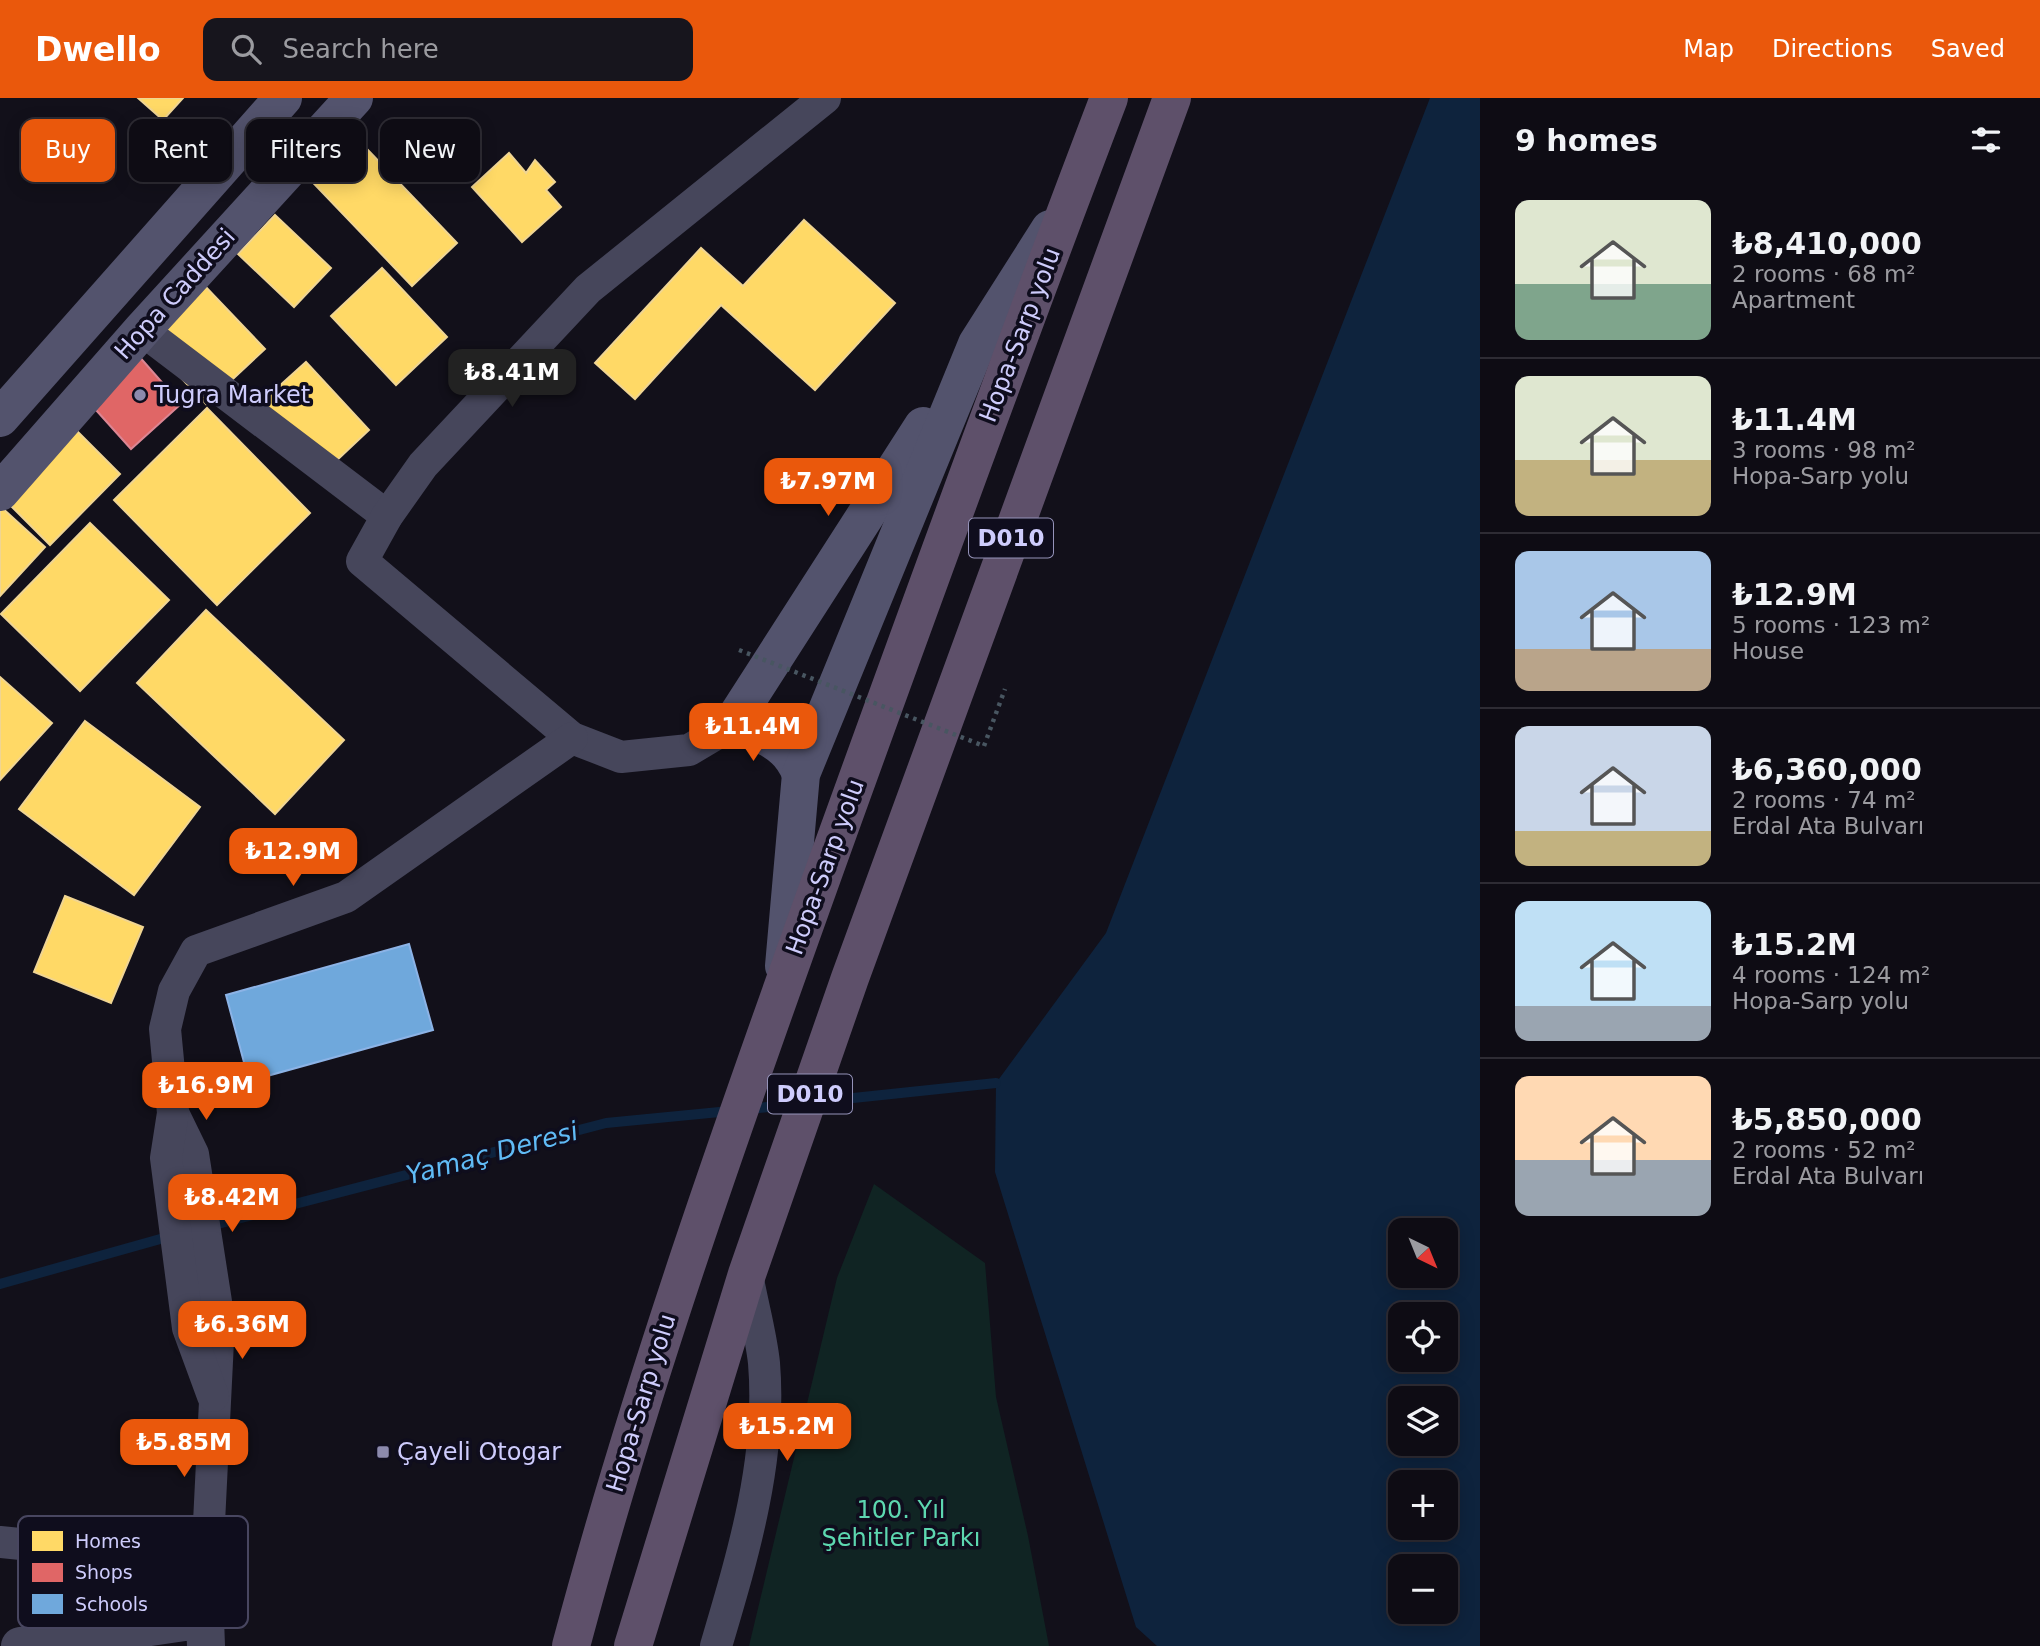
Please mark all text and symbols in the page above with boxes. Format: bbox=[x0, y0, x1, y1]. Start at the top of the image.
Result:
search box bbox=[203, 18, 693, 81]
text: Dwello bbox=[35, 30, 161, 69]
icon: search bbox=[227, 30, 265, 68]
text: Search here bbox=[283, 34, 439, 64]
text: Map bbox=[1683, 35, 1734, 63]
text: Directions bbox=[1772, 35, 1893, 63]
text: Saved bbox=[1931, 35, 2005, 63]
chip: Buy bbox=[21, 119, 115, 182]
chip: Rent bbox=[129, 119, 232, 182]
chip: Filters bbox=[246, 119, 366, 182]
chip: New bbox=[380, 119, 480, 182]
icon: filters bbox=[1967, 121, 2005, 159]
text: 9 homes bbox=[1515, 123, 1658, 158]
street label: Hopa Caddesi bbox=[109, 223, 241, 365]
text: ₺8,410,000 bbox=[1732, 226, 1922, 261]
icon: home bbox=[1571, 228, 1655, 312]
street label: Hopa-Sarp yolu bbox=[974, 244, 1066, 426]
text: 2 rooms · 68 m² bbox=[1732, 261, 1916, 287]
text: Apartment bbox=[1732, 287, 1855, 313]
pin: ₺8.41M bbox=[455, 350, 569, 409]
text: ₺8.41M bbox=[464, 359, 560, 385]
place label: Tugra Market bbox=[153, 381, 310, 409]
marker: Tugra Market bbox=[132, 387, 148, 403]
text: ₺11.4M bbox=[1732, 402, 1857, 437]
icon: home bbox=[1571, 404, 1655, 488]
text: 3 rooms · 98 m² bbox=[1732, 437, 1916, 463]
pin: ₺7.97M bbox=[771, 458, 885, 518]
text: Hopa-Sarp yolu bbox=[1732, 463, 1909, 489]
text: ₺7.97M bbox=[780, 468, 876, 494]
road number: D010 bbox=[969, 518, 1053, 558]
text: ₺12.9M bbox=[1732, 577, 1857, 612]
icon: home bbox=[1571, 579, 1655, 663]
text: 5 rooms · 123 m² bbox=[1732, 612, 1930, 638]
text: House bbox=[1732, 638, 1804, 664]
pin: ₺11.4M bbox=[696, 704, 810, 763]
text: ₺11.4M bbox=[705, 713, 801, 739]
text: ₺6,360,000 bbox=[1732, 752, 1922, 787]
icon: home bbox=[1571, 754, 1655, 838]
street label: Hopa-Sarp yolu bbox=[780, 775, 870, 959]
text: 2 rooms · 74 m² bbox=[1732, 787, 1916, 813]
text: Erdal Ata Bulvarı bbox=[1732, 813, 1924, 839]
pin: ₺12.9M bbox=[236, 828, 350, 888]
text: ₺12.9M bbox=[245, 838, 341, 864]
text: ₺15.2M bbox=[1732, 927, 1857, 962]
icon: home bbox=[1571, 929, 1655, 1013]
text: 4 rooms · 124 m² bbox=[1732, 962, 1930, 988]
text: Hopa-Sarp yolu bbox=[1732, 988, 1909, 1014]
pin: ₺16.9M bbox=[149, 1062, 263, 1122]
text: ₺16.9M bbox=[158, 1072, 254, 1098]
road number: D010 bbox=[768, 1074, 852, 1113]
text: ₺5,850,000 bbox=[1732, 1102, 1922, 1137]
icon: home bbox=[1571, 1104, 1655, 1188]
water label: Yamaç Deresi bbox=[403, 1115, 582, 1190]
text: 2 rooms · 52 m² bbox=[1732, 1137, 1916, 1163]
text: Erdal Ata Bulvarı bbox=[1732, 1163, 1924, 1189]
pin: ₺8.42M bbox=[175, 1174, 289, 1234]
text: ₺8.42M bbox=[184, 1184, 280, 1210]
north arrow bbox=[1388, 1218, 1458, 1288]
map controls bbox=[1388, 1218, 1458, 1624]
pin: ₺6.36M bbox=[185, 1302, 299, 1361]
button: locate bbox=[1388, 1302, 1458, 1372]
text: ₺6.36M bbox=[194, 1311, 290, 1337]
street label: Hopa-Sarp yolu bbox=[601, 1311, 681, 1495]
button: layers bbox=[1388, 1386, 1458, 1456]
pin: ₺15.2M bbox=[730, 1404, 844, 1463]
text: ₺15.2M bbox=[739, 1413, 835, 1439]
pin: ₺5.85M bbox=[127, 1420, 241, 1479]
text: ₺5.85M bbox=[136, 1429, 232, 1455]
place label: Çayeli Otogar bbox=[397, 1438, 561, 1466]
marker: Çayeli Otogar bbox=[375, 1444, 391, 1460]
button: + bbox=[1388, 1470, 1458, 1540]
park label: 100. Yıl Şehitler Parkı bbox=[822, 1496, 980, 1552]
legend bbox=[18, 1516, 248, 1628]
text: Homes bbox=[75, 1530, 141, 1552]
button: − bbox=[1388, 1554, 1458, 1624]
text: Shops bbox=[75, 1561, 133, 1583]
text: Schools bbox=[75, 1593, 148, 1615]

